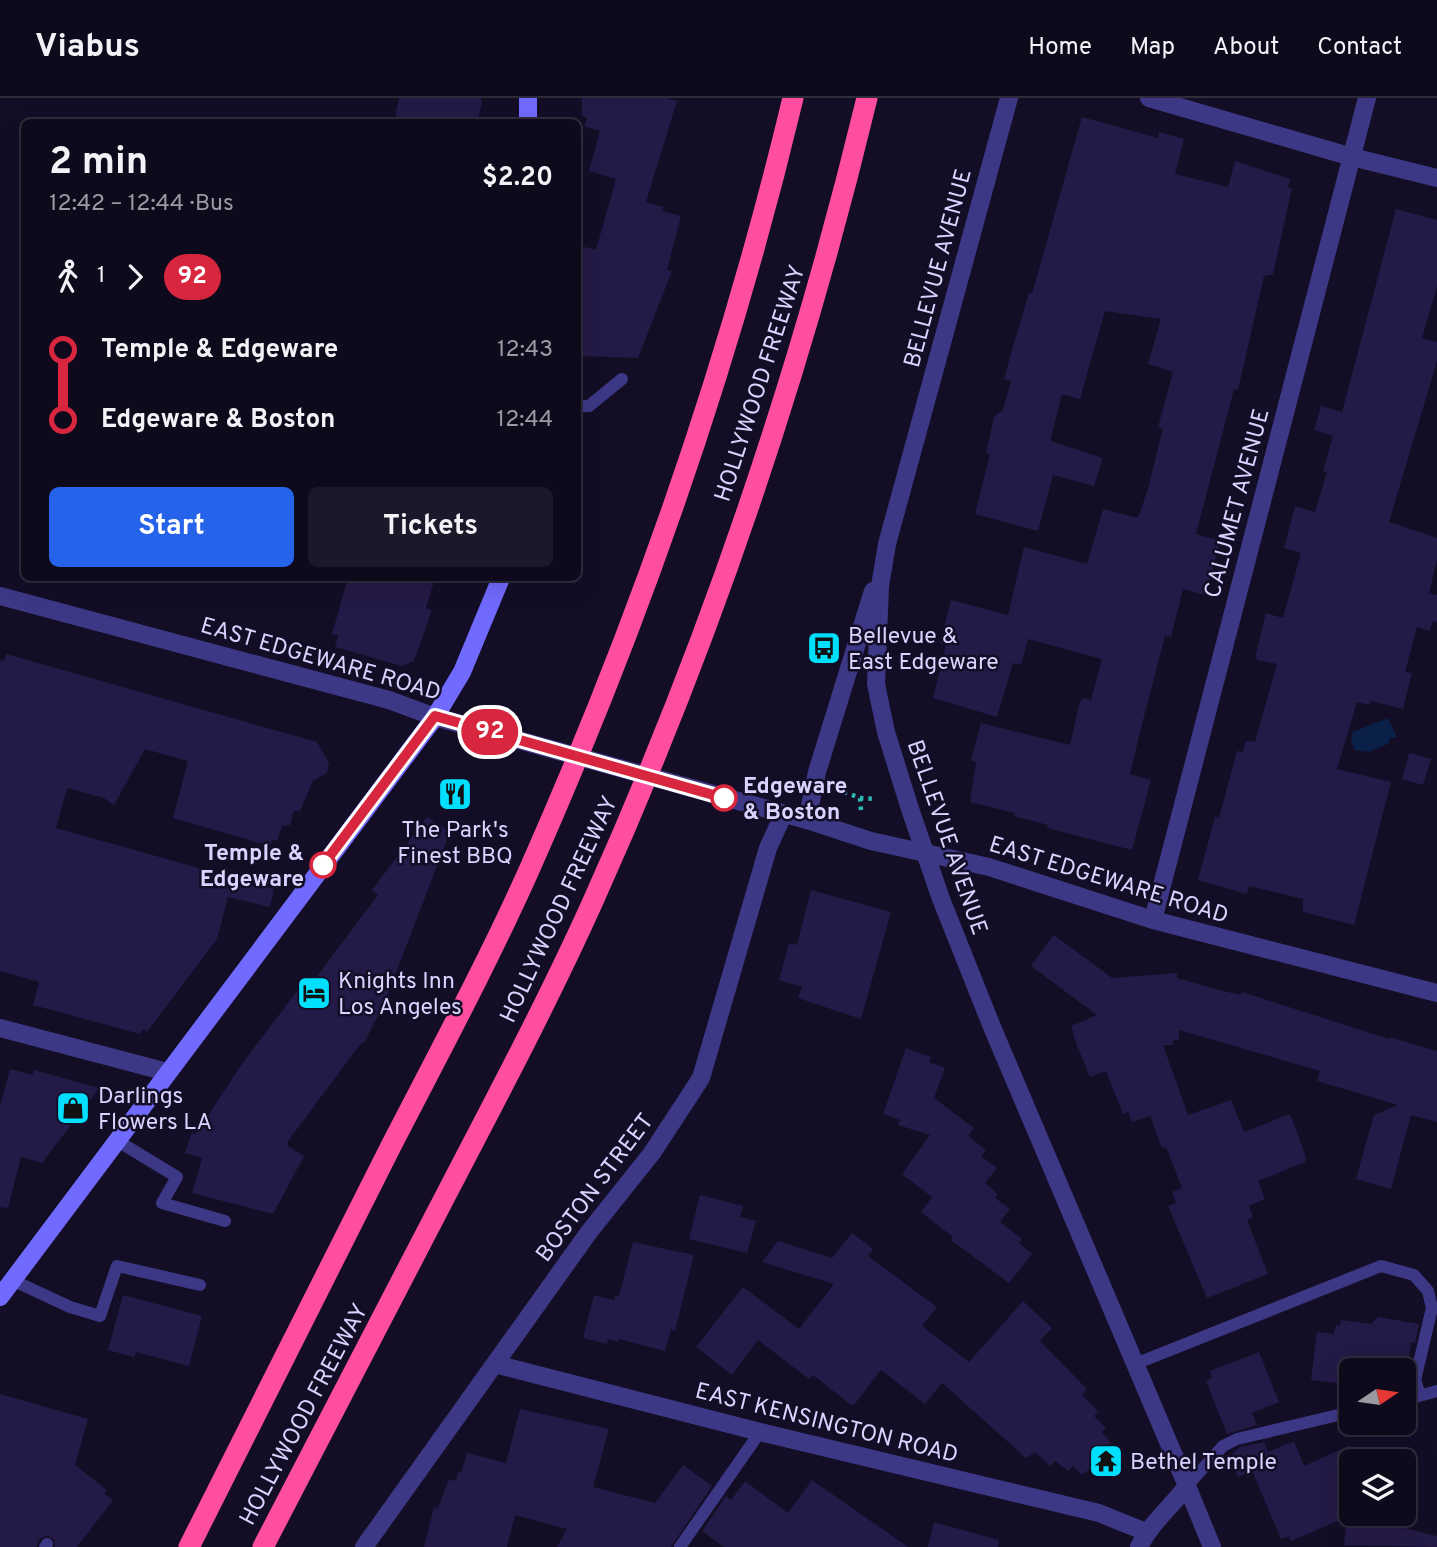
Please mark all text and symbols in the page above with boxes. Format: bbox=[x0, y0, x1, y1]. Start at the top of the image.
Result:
text: Viabus bbox=[35, 27, 140, 69]
text: Home bbox=[1028, 33, 1092, 63]
text: Map bbox=[1130, 33, 1175, 63]
text: About bbox=[1213, 33, 1279, 63]
text: Contact bbox=[1317, 33, 1402, 63]
text: 2 min bbox=[49, 139, 148, 188]
text: $2.20 bbox=[482, 162, 553, 195]
street label: BELLEVUE AVENUE bbox=[899, 166, 980, 371]
text: 12:42 – 12:44 · Bus bbox=[49, 190, 234, 219]
icon: walk bbox=[49, 258, 87, 296]
icon: forward bbox=[116, 258, 154, 296]
text: 1 bbox=[97, 262, 106, 291]
text: 92 bbox=[178, 262, 207, 292]
street label: HOLLYWOOD FREEWAY bbox=[709, 262, 813, 506]
text: Temple & Edgeware bbox=[101, 334, 338, 367]
text: 12:43 bbox=[497, 336, 553, 365]
text: Edgeware & Boston bbox=[101, 404, 335, 437]
text: 12:44 bbox=[497, 406, 553, 435]
street label: CALUMET AVENUE bbox=[1199, 406, 1278, 601]
button: Start bbox=[49, 487, 294, 567]
button: Tickets bbox=[308, 487, 553, 567]
street label: EAST EDGEWARE ROAD bbox=[197, 612, 444, 709]
place label: Bellevue & East Edgeware bbox=[848, 623, 999, 678]
bus stop icon: Bellevue & East Edgeware bbox=[805, 629, 843, 667]
line badge: 92 bbox=[458, 709, 522, 755]
text: 92 bbox=[475, 717, 505, 747]
street label: BELLEVUE AVENUE bbox=[899, 736, 993, 939]
place label: Edgeware & Boston bbox=[743, 773, 847, 828]
restaurant icon: The Park's Finest BBQ bbox=[436, 775, 474, 813]
marker: Edgeware & Boston bbox=[711, 785, 737, 811]
street label: HOLLYWOOD FREEWAY bbox=[495, 792, 626, 1028]
place label: The Park's Finest BBQ bbox=[397, 817, 513, 872]
street label: EAST EDGEWARE ROAD bbox=[985, 831, 1231, 932]
place label: Temple & Edgeware bbox=[200, 840, 304, 895]
marker: Temple & Edgeware bbox=[310, 852, 336, 878]
place label: Knights Inn Los Angeles bbox=[338, 968, 462, 1023]
hotel icon: Knights Inn Los Angeles bbox=[295, 974, 333, 1012]
place label: Darlings Flowers LA bbox=[98, 1083, 212, 1138]
shop icon: Darlings Flowers LA bbox=[54, 1089, 92, 1127]
street label: BOSTON STREET bbox=[531, 1108, 661, 1269]
street label: HOLLYWOOD FREEWAY bbox=[234, 1299, 376, 1531]
north arrow bbox=[1339, 1358, 1416, 1435]
map controls bbox=[1339, 1358, 1416, 1526]
street label: EAST KENSINGTON ROAD bbox=[692, 1378, 961, 1471]
temple icon: Bethel Temple bbox=[1087, 1442, 1125, 1480]
place label: Bethel Temple bbox=[1130, 1449, 1277, 1478]
button: layers bbox=[1339, 1449, 1416, 1526]

